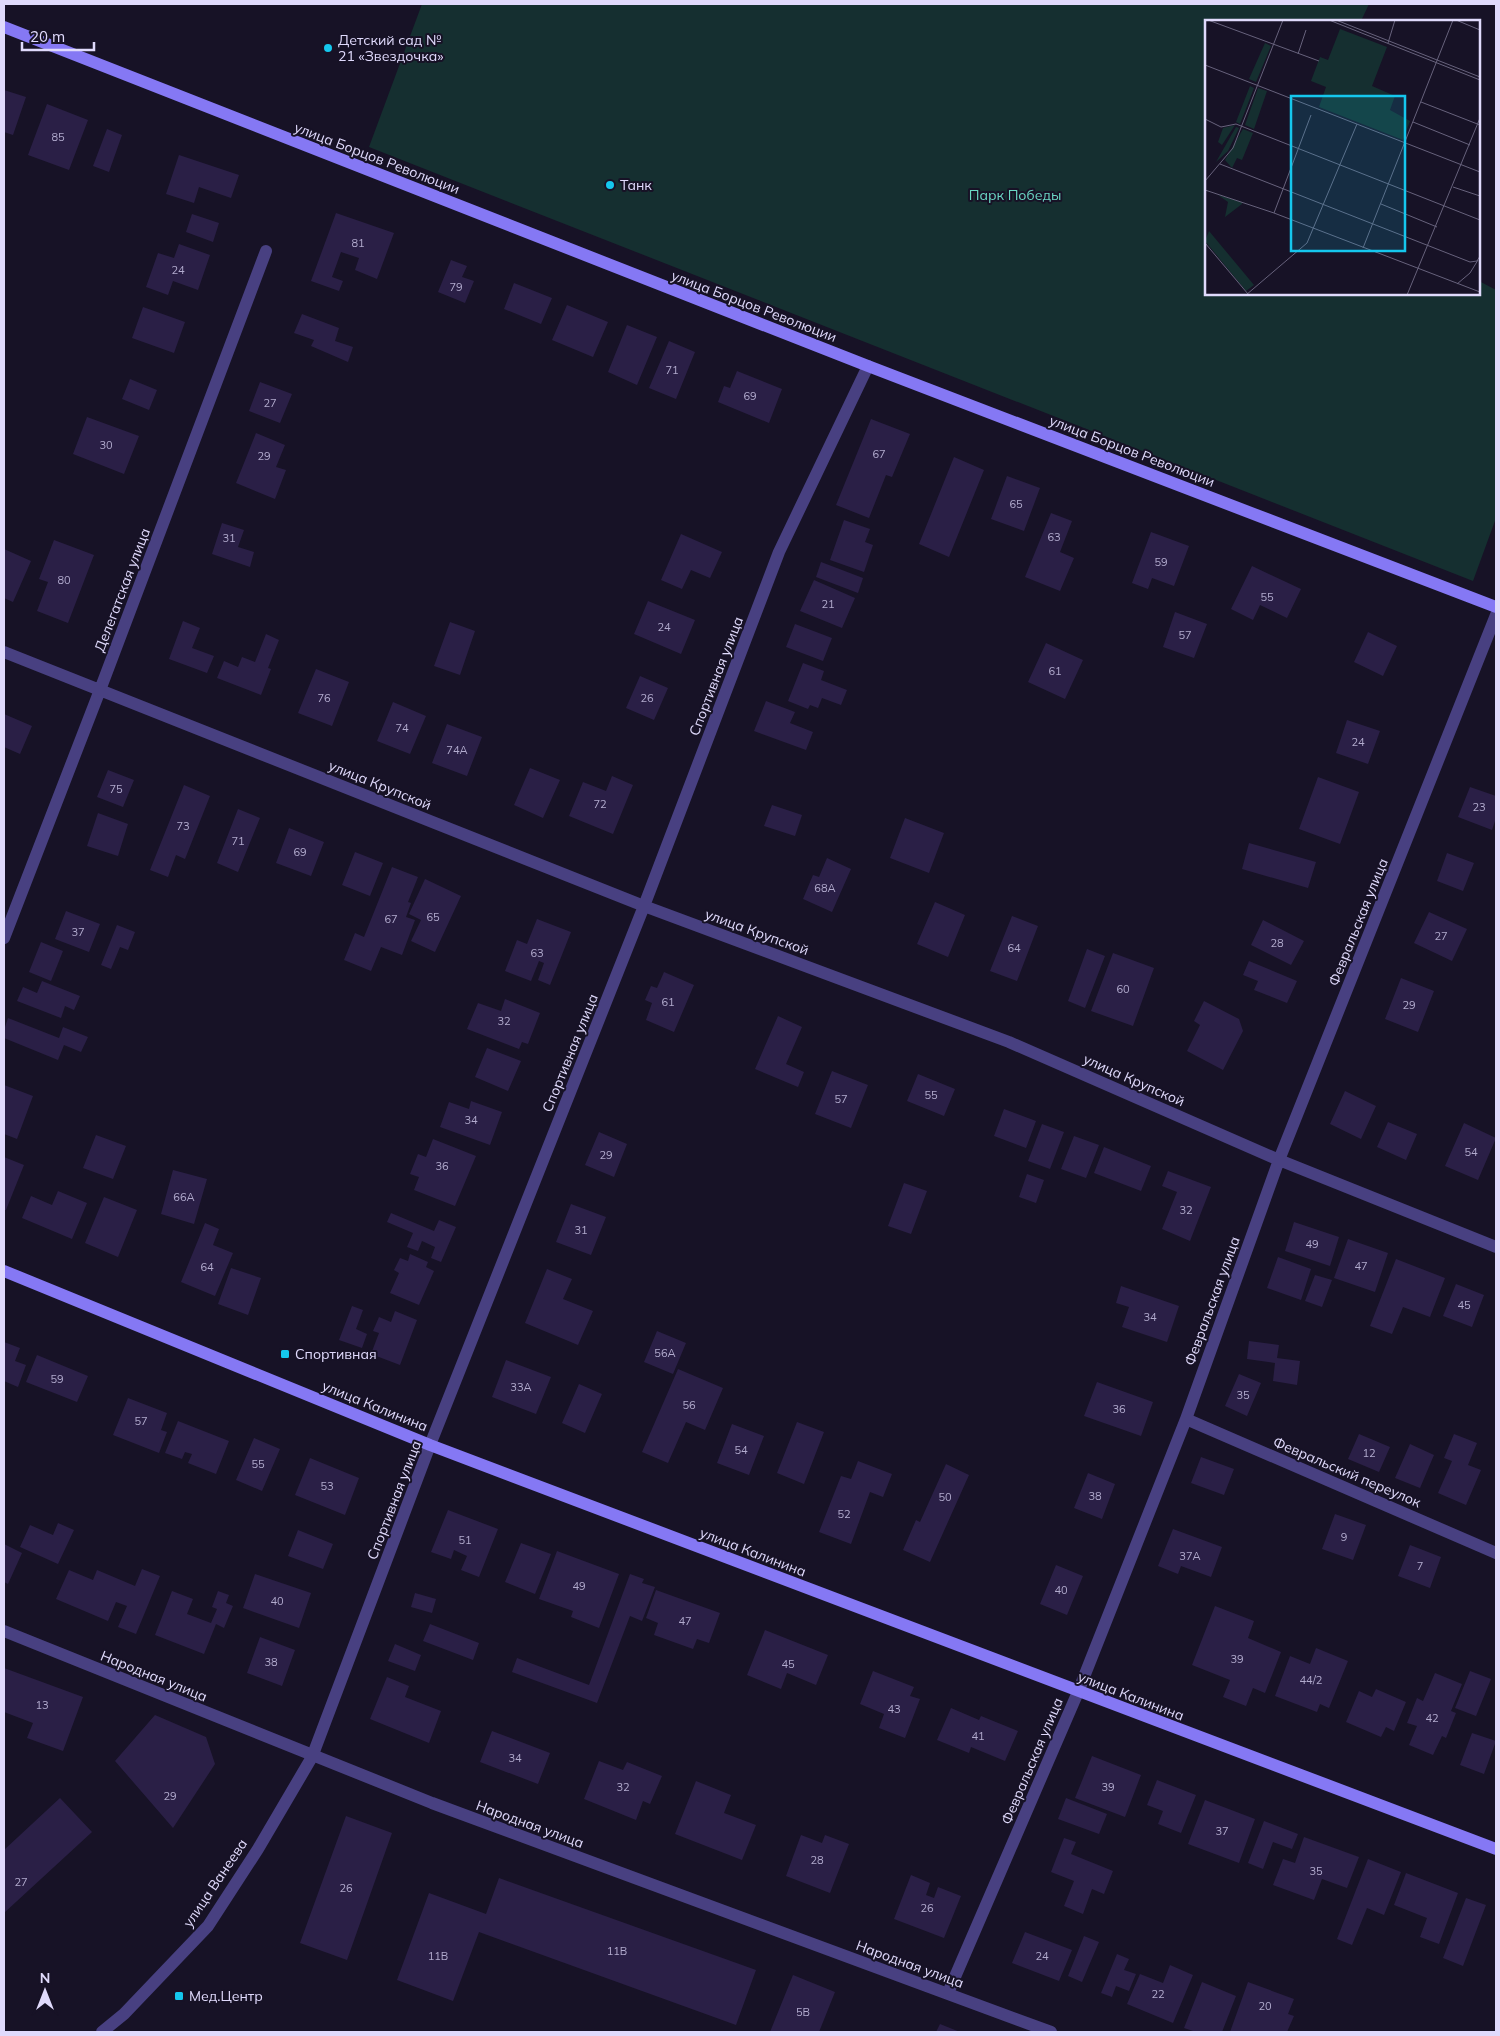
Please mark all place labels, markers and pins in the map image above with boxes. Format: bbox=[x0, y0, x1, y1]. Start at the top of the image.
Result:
place label: Детский сад № 21 «Звездочка» bbox=[338, 31, 443, 65]
marker: Детский сад № 21 «Звездочка» bbox=[322, 42, 334, 54]
place label: Танк bbox=[620, 176, 652, 194]
marker: Танк bbox=[604, 179, 616, 191]
place label: Спортивная bbox=[295, 1345, 377, 1363]
marker: Спортивная bbox=[279, 1348, 291, 1360]
place label: Мед.Центр bbox=[189, 1987, 263, 2005]
marker: Мед.Центр bbox=[173, 1990, 185, 2002]

